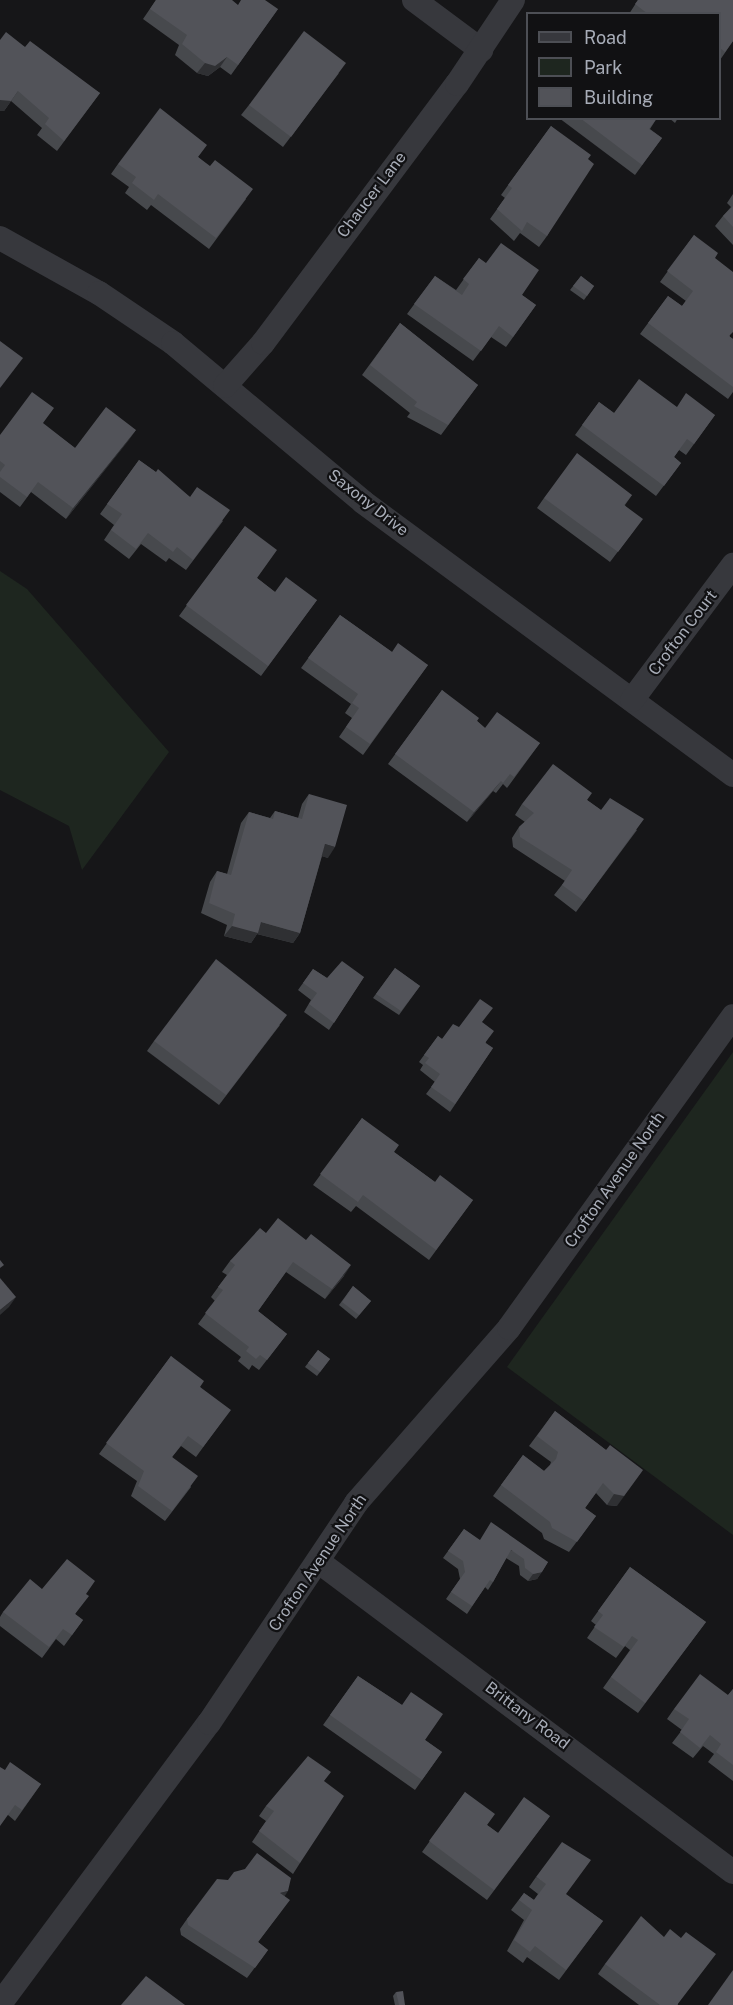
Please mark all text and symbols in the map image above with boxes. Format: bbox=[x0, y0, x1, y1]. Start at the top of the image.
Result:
legend bbox=[526, 12, 721, 120]
text: Road bbox=[584, 27, 627, 48]
text: Park bbox=[584, 57, 622, 78]
text: Building bbox=[584, 87, 653, 108]
street label: Chaucer Lane bbox=[334, 148, 410, 242]
street label: Saxony Drive bbox=[324, 466, 412, 540]
street label: Crofton Court bbox=[645, 587, 721, 679]
street label: Crofton Avenue North bbox=[561, 1108, 669, 1252]
street label: Crofton Avenue North bbox=[265, 1491, 371, 1635]
street label: Brittany Road bbox=[481, 1678, 573, 1754]

